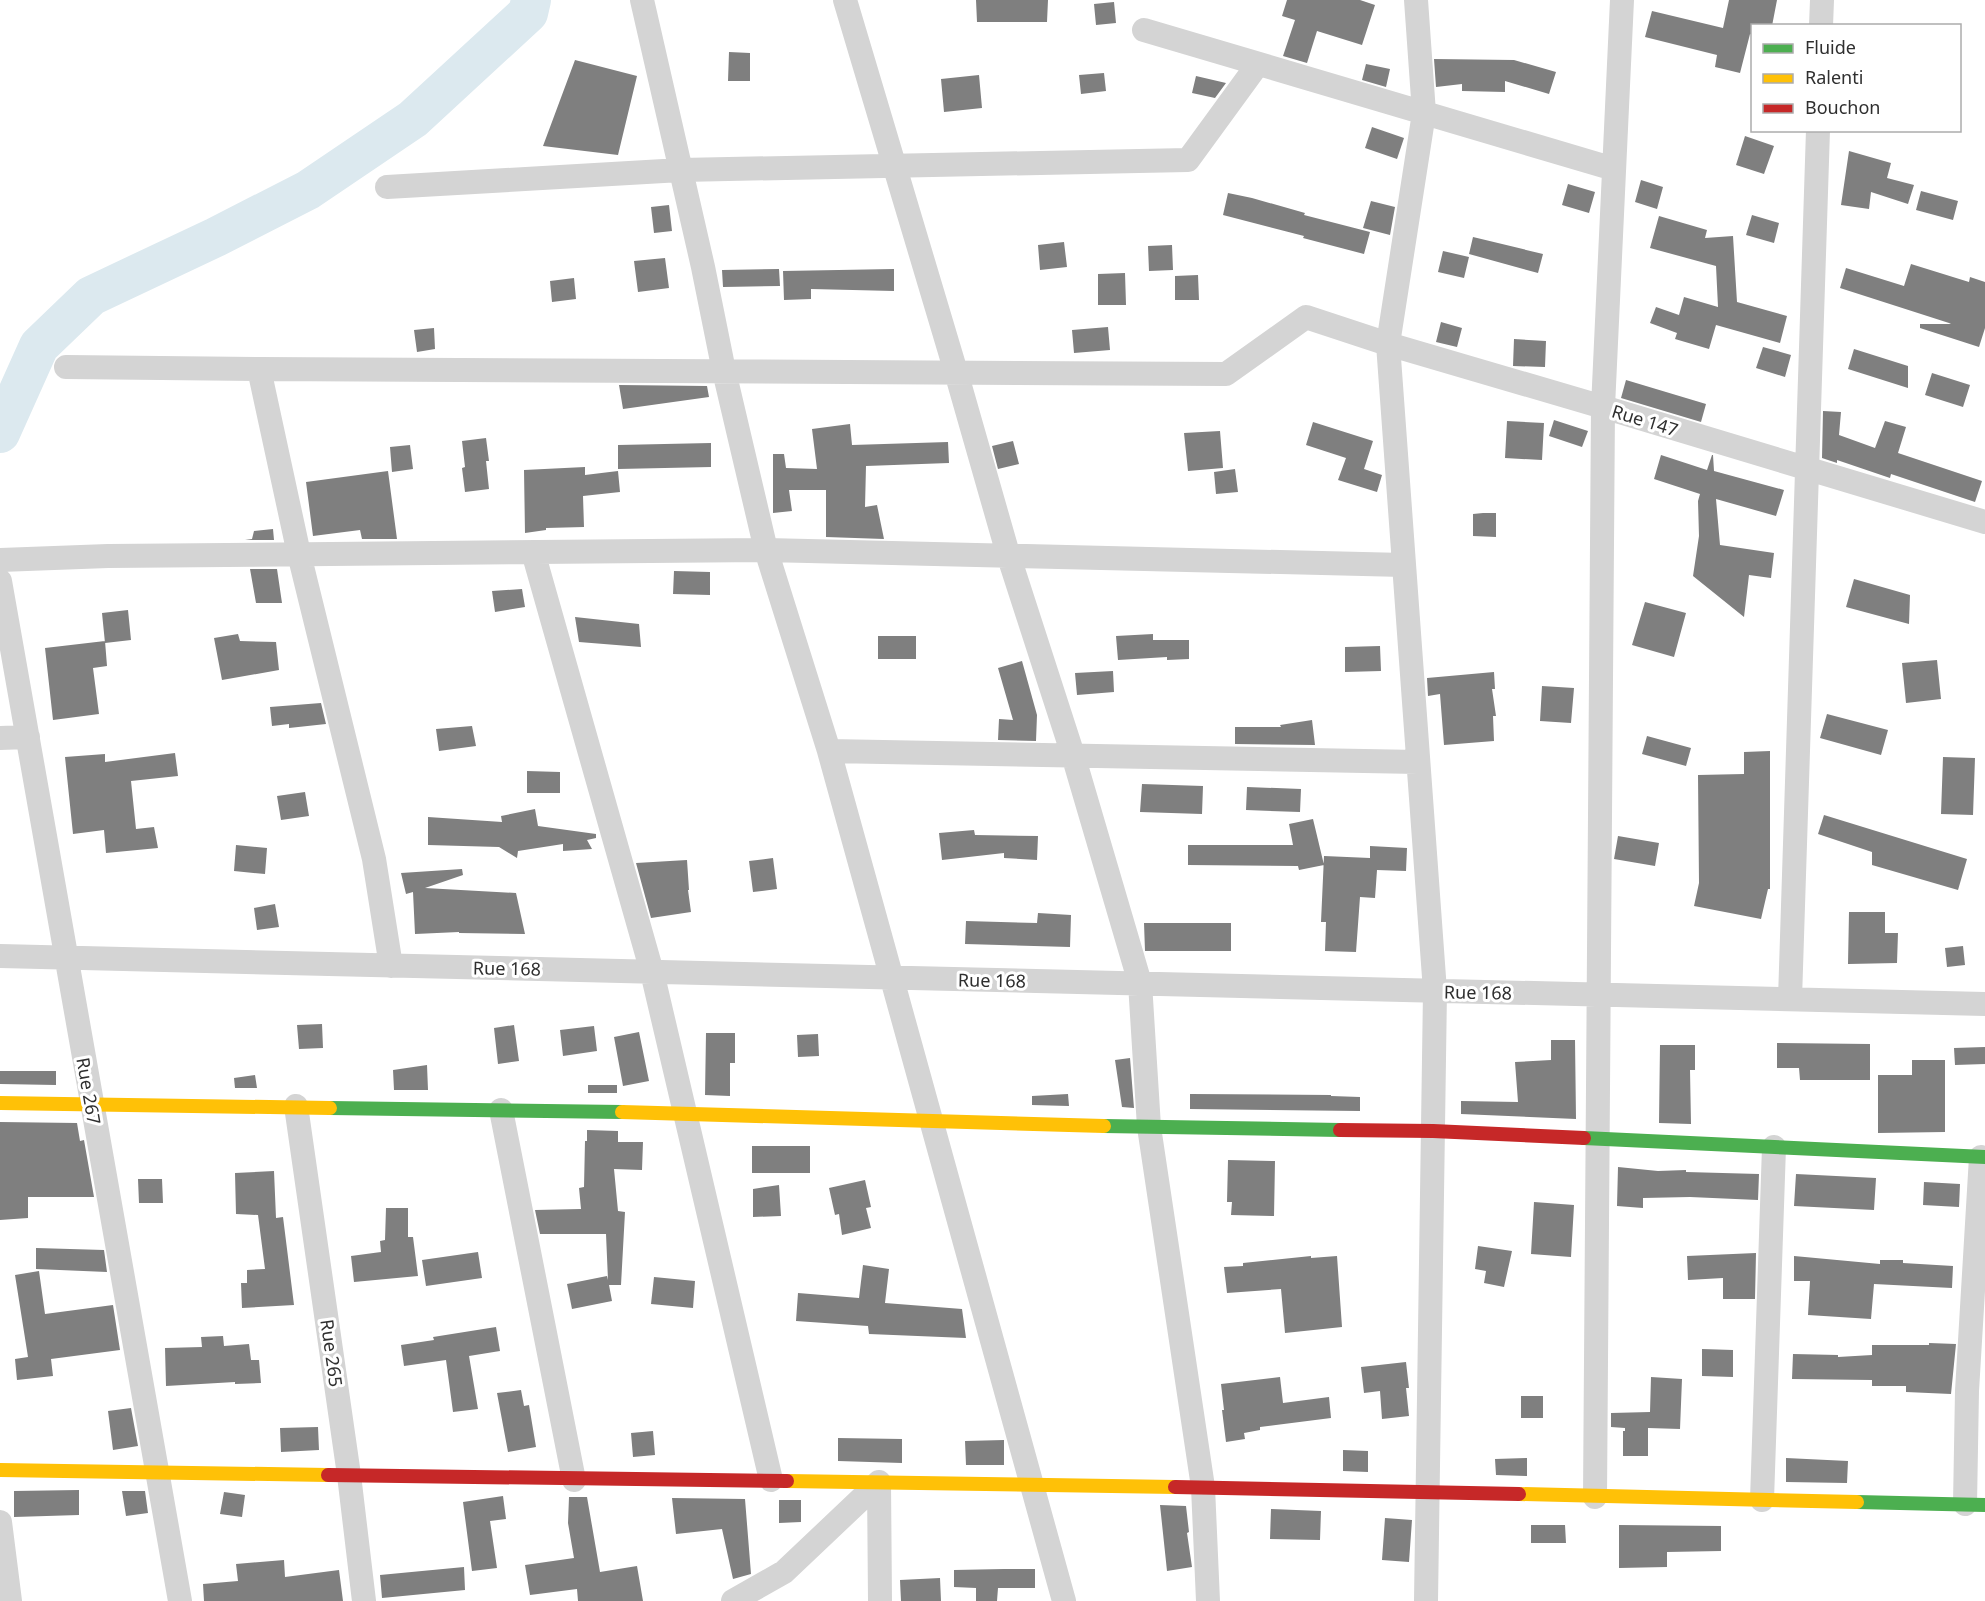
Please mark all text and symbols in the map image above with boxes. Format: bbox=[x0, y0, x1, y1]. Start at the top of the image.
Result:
legend bbox=[1751, 24, 1961, 132]
text: Fluide bbox=[1805, 35, 1856, 59]
text: Ralenti bbox=[1805, 65, 1863, 89]
text: Bouchon bbox=[1805, 95, 1881, 119]
street label: Rue 147 bbox=[1609, 399, 1681, 441]
street label: Rue 168 bbox=[473, 955, 541, 981]
street label: Rue 168 bbox=[958, 967, 1026, 993]
street label: Rue 168 bbox=[1444, 979, 1512, 1005]
street label: Rue 267 bbox=[71, 1055, 107, 1127]
street label: Rue 265 bbox=[315, 1318, 349, 1388]

